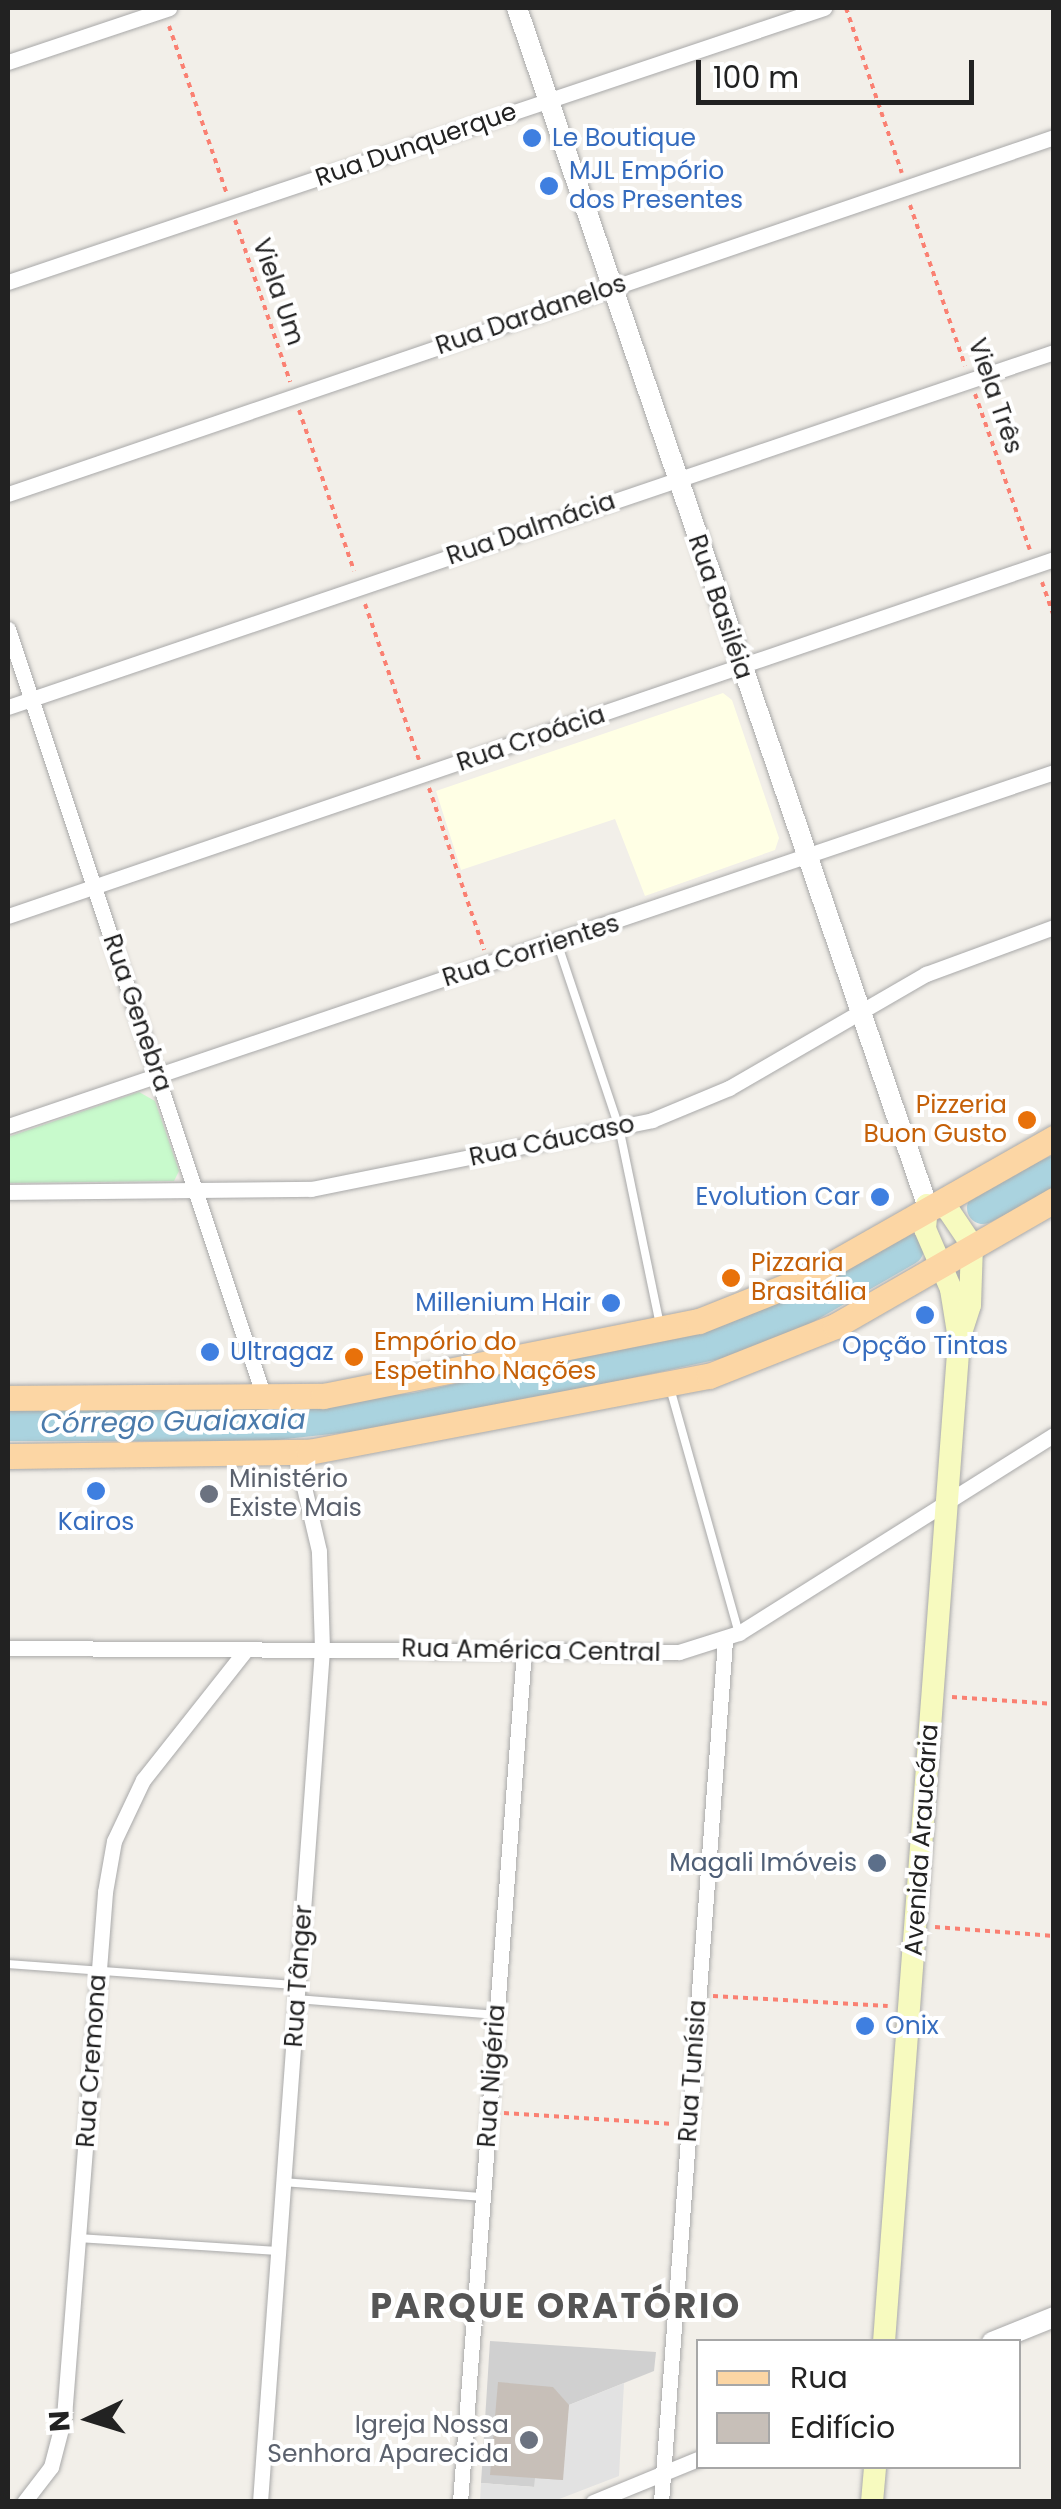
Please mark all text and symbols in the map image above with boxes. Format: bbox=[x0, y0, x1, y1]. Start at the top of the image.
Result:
scale bar bbox=[701, 40, 978, 102]
text: 100 m bbox=[713, 56, 799, 99]
street label: Rua Dunquerque bbox=[312, 97, 520, 193]
place label: Le Boutique bbox=[552, 123, 696, 153]
marker: Le Boutique bbox=[521, 127, 543, 149]
place label: MJL Empório dos Presentes bbox=[569, 157, 743, 216]
marker: MJL Empório dos Presentes bbox=[538, 175, 560, 197]
street label: Viela Um bbox=[246, 235, 310, 349]
street label: Rua Dardanelos bbox=[432, 268, 630, 362]
street label: Viela Três bbox=[961, 335, 1029, 457]
street label: Rua Dalmácia bbox=[443, 486, 619, 572]
street label: Rua Basiléia bbox=[681, 531, 759, 683]
street label: Rua Croácia bbox=[453, 700, 609, 778]
street label: Rua Corrientes bbox=[439, 908, 623, 994]
street label: Rua Genebra bbox=[96, 930, 178, 1096]
place label: Pizzeria Buon Gusto bbox=[863, 1091, 1007, 1150]
street label: Rua Cáucaso bbox=[467, 1109, 637, 1173]
marker: Pizzeria Buon Gusto bbox=[1016, 1109, 1038, 1131]
place label: Evolution Car bbox=[696, 1182, 860, 1212]
marker: Evolution Car bbox=[869, 1186, 891, 1208]
place label: Pizzaria Brasitália bbox=[751, 1249, 867, 1308]
marker: Pizzaria Brasitália bbox=[720, 1267, 742, 1289]
place label: Millenium Hair bbox=[415, 1288, 591, 1318]
marker: Millenium Hair bbox=[600, 1292, 622, 1314]
marker: Opção Tintas bbox=[914, 1304, 936, 1326]
place label: Empório do Espetinho Nações bbox=[374, 1328, 596, 1387]
place label: Opção Tintas bbox=[842, 1331, 1008, 1361]
place label: Ultragaz bbox=[230, 1337, 334, 1367]
marker: Ultragaz bbox=[199, 1341, 221, 1363]
marker: Empório do Espetinho Nações bbox=[343, 1346, 365, 1368]
water label: Córrego Guaiaxaia bbox=[40, 1403, 306, 1441]
place label: Ministério Existe Mais bbox=[229, 1465, 362, 1524]
marker: Kairos bbox=[85, 1480, 107, 1502]
marker: Ministério Existe Mais bbox=[198, 1483, 220, 1505]
place label: Kairos bbox=[58, 1507, 134, 1537]
street label: Rua América Central bbox=[401, 1634, 661, 1668]
street label: Avenida Araucária bbox=[899, 1723, 945, 1957]
place label: Magali Imóveis bbox=[669, 1848, 857, 1878]
marker: Magali Imóveis bbox=[866, 1852, 888, 1874]
street label: Rua Tânger bbox=[279, 1904, 319, 2048]
street label: Rua Cremona bbox=[71, 1973, 113, 2149]
street label: Rua Tunísia bbox=[673, 1999, 713, 2143]
street label: Rua Nigéria bbox=[472, 2003, 512, 2149]
place label: Onix bbox=[885, 2011, 939, 2041]
marker: Onix bbox=[854, 2015, 876, 2037]
district label: PARQUE ORATÓRIO bbox=[370, 2285, 742, 2327]
legend bbox=[696, 2339, 1021, 2469]
text: Rua bbox=[790, 2356, 848, 2399]
north arrow bbox=[40, 2369, 140, 2469]
text: Edifício bbox=[790, 2406, 895, 2449]
text: N bbox=[39, 2409, 80, 2433]
place label: Igreja Nossa Senhora Aparecida bbox=[267, 2411, 509, 2470]
marker: Igreja Nossa Senhora Aparecida bbox=[518, 2429, 540, 2451]

